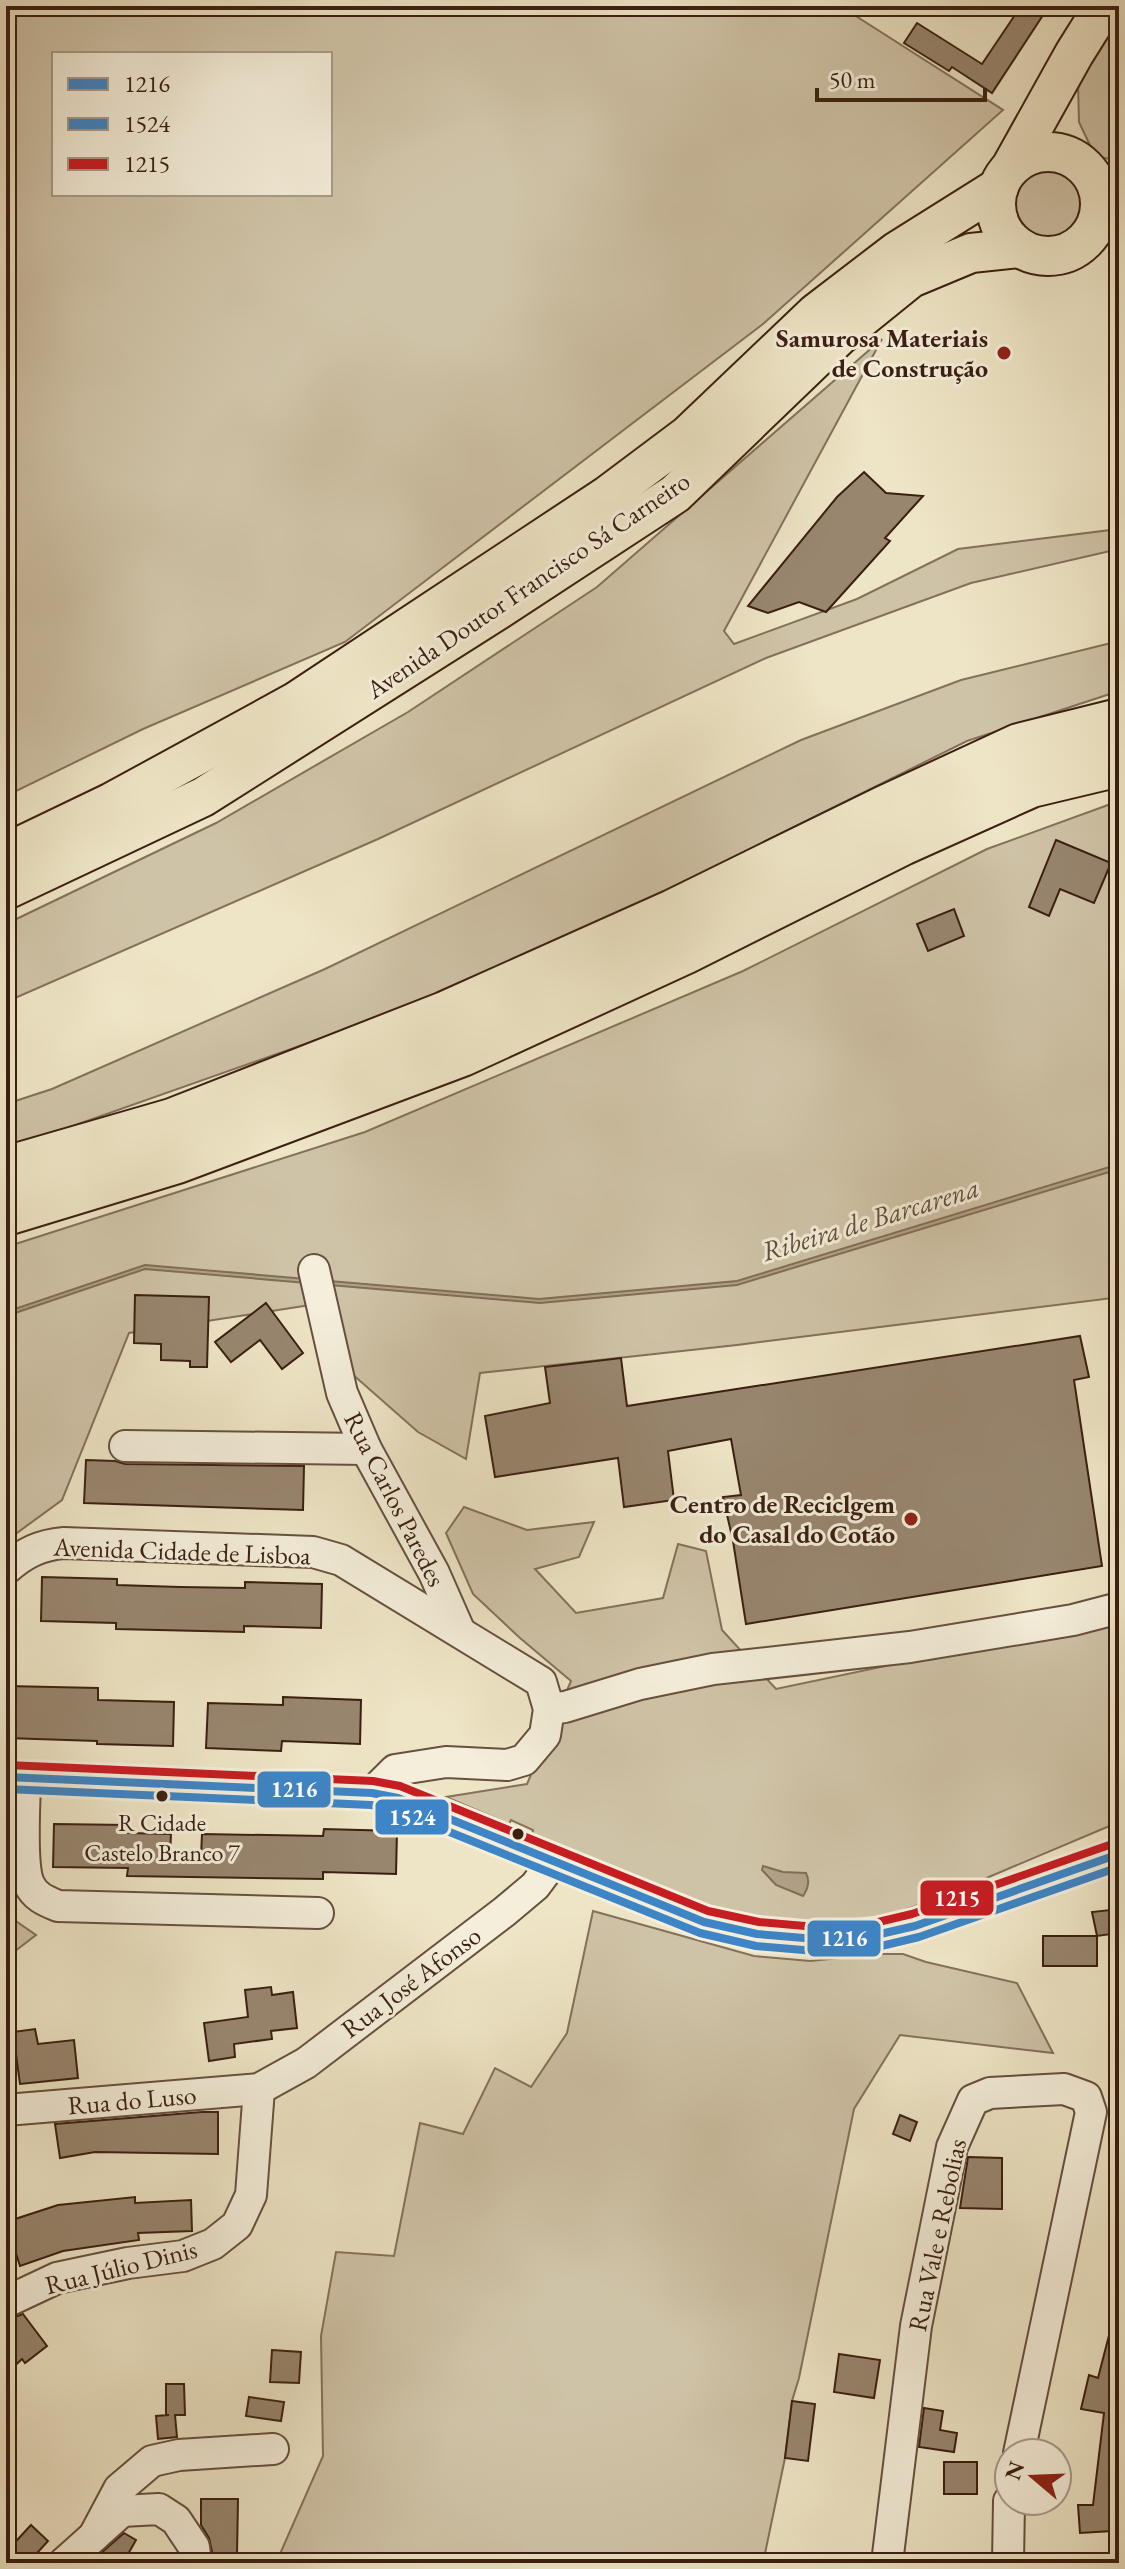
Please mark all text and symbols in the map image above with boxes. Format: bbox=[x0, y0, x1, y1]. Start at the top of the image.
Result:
legend bbox=[52, 52, 332, 196]
scale bar bbox=[817, 52, 985, 102]
text: 50 m bbox=[829, 64, 876, 95]
text: 1216 bbox=[124, 68, 170, 99]
text: 1524 bbox=[124, 108, 171, 139]
text: 1215 bbox=[124, 148, 170, 179]
place label: Samurosa Materiais de Construção bbox=[776, 321, 988, 385]
marker: Samurosa Materiais de Construção bbox=[995, 344, 1013, 362]
street label: Avenida Doutor Francisco Sá Carneiro bbox=[359, 464, 696, 707]
water label: Ribeira de Barcarena bbox=[757, 1169, 983, 1269]
street label: Rua Carlos Paredes bbox=[336, 1406, 454, 1592]
place label: Centro de Reciclgem do Casal do Cotão bbox=[670, 1487, 895, 1551]
marker: Centro de Reciclgem do Casal do Cotão bbox=[902, 1510, 920, 1528]
street label: Avenida Cidade de Lisboa bbox=[52, 1529, 312, 1573]
line badge: 1216 bbox=[256, 1770, 332, 1809]
text: 1216 bbox=[271, 1775, 318, 1804]
marker: R Cidade Castelo Branco 7 bbox=[154, 1788, 170, 1804]
line badge: 1524 bbox=[374, 1798, 450, 1836]
text: 1524 bbox=[389, 1803, 436, 1832]
place label: R Cidade Castelo Branco 7 bbox=[84, 1807, 240, 1868]
unlabelled marker bbox=[510, 1826, 526, 1842]
line badge: 1215 bbox=[919, 1879, 995, 1917]
text: 1215 bbox=[934, 1884, 980, 1913]
street label: Rua José Afonso bbox=[334, 1918, 488, 2046]
line badge: 1216 bbox=[806, 1919, 882, 1958]
text: 1216 bbox=[821, 1924, 868, 1953]
street label: Rua do Luso bbox=[66, 2077, 198, 2123]
street label: Rua Vale e Rebolias bbox=[900, 2136, 974, 2334]
street label: Rua Júlio Dinis bbox=[41, 2232, 201, 2302]
north arrow bbox=[993, 2437, 1073, 2517]
text: N bbox=[998, 2457, 1031, 2484]

